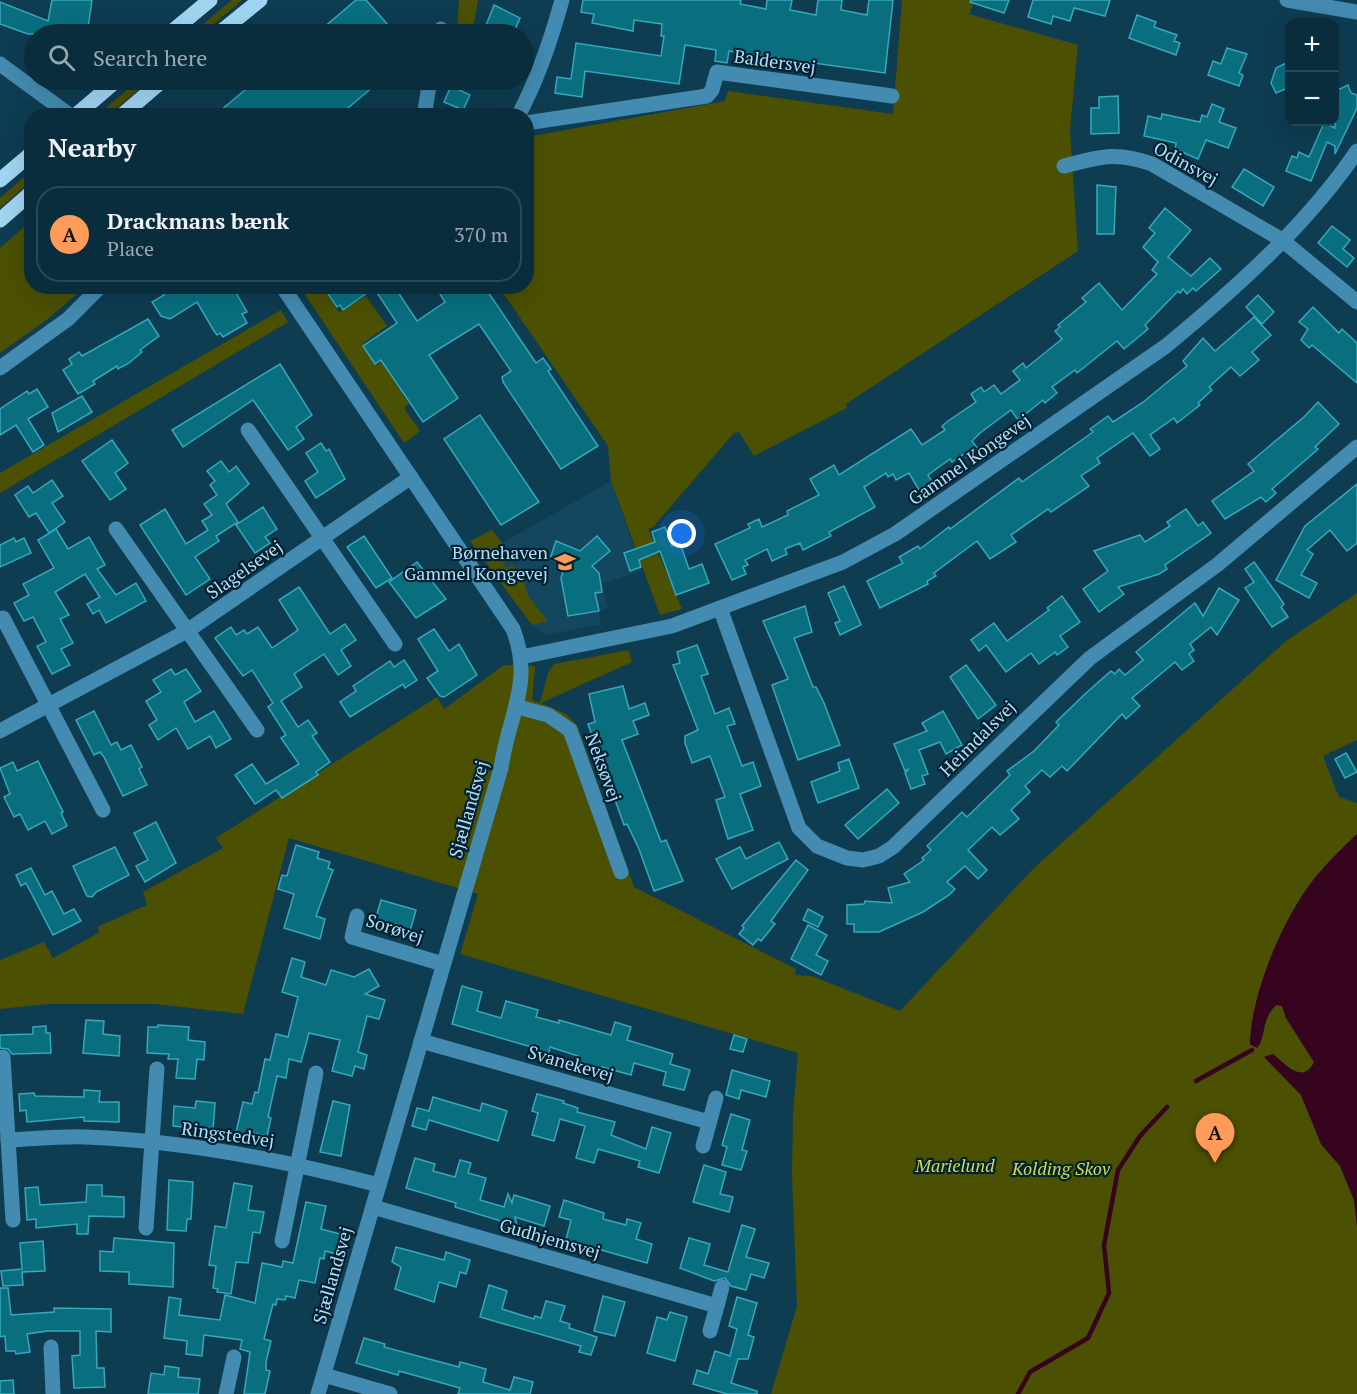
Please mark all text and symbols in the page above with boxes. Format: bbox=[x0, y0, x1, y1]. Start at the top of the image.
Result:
map controls bbox=[1285, 18, 1339, 126]
button: + bbox=[1285, 18, 1339, 72]
search box bbox=[24, 24, 534, 90]
icon: search bbox=[45, 41, 78, 74]
text: Search here bbox=[93, 43, 207, 72]
street label: Baldersvej bbox=[733, 43, 817, 79]
button: − bbox=[1285, 72, 1339, 126]
text: Nearby bbox=[48, 130, 136, 164]
street label: Odinsvej bbox=[1149, 135, 1223, 191]
text: Drackmans bænk bbox=[107, 206, 289, 235]
text: A bbox=[62, 221, 77, 248]
text: 370 m bbox=[454, 221, 508, 248]
text: Place bbox=[107, 235, 154, 262]
street label: Gammel Kongevej bbox=[903, 408, 1035, 510]
your location bbox=[667, 519, 696, 548]
street label: Slagelsevej bbox=[201, 534, 287, 604]
place label: Børnehaven Gammel Kongevej bbox=[404, 540, 548, 585]
school or university icon: Børnehaven Gammel Kongevej bbox=[553, 550, 577, 574]
street label: Heimdalsvej bbox=[934, 695, 1020, 781]
street label: Neksøvej bbox=[580, 729, 628, 805]
street label: Sjællandsvej bbox=[443, 757, 493, 861]
street label: Sorøvej bbox=[363, 907, 427, 949]
street label: Svanekevej bbox=[525, 1039, 617, 1087]
pin: A bbox=[1196, 1114, 1234, 1163]
street label: Ringstedvej bbox=[180, 1116, 276, 1152]
park label: Marielund bbox=[914, 1153, 995, 1177]
park label: Kolding Skov bbox=[1011, 1156, 1111, 1180]
street label: Gudhjemsvej bbox=[497, 1212, 603, 1264]
street label: Sjællandsvej bbox=[307, 1223, 357, 1327]

